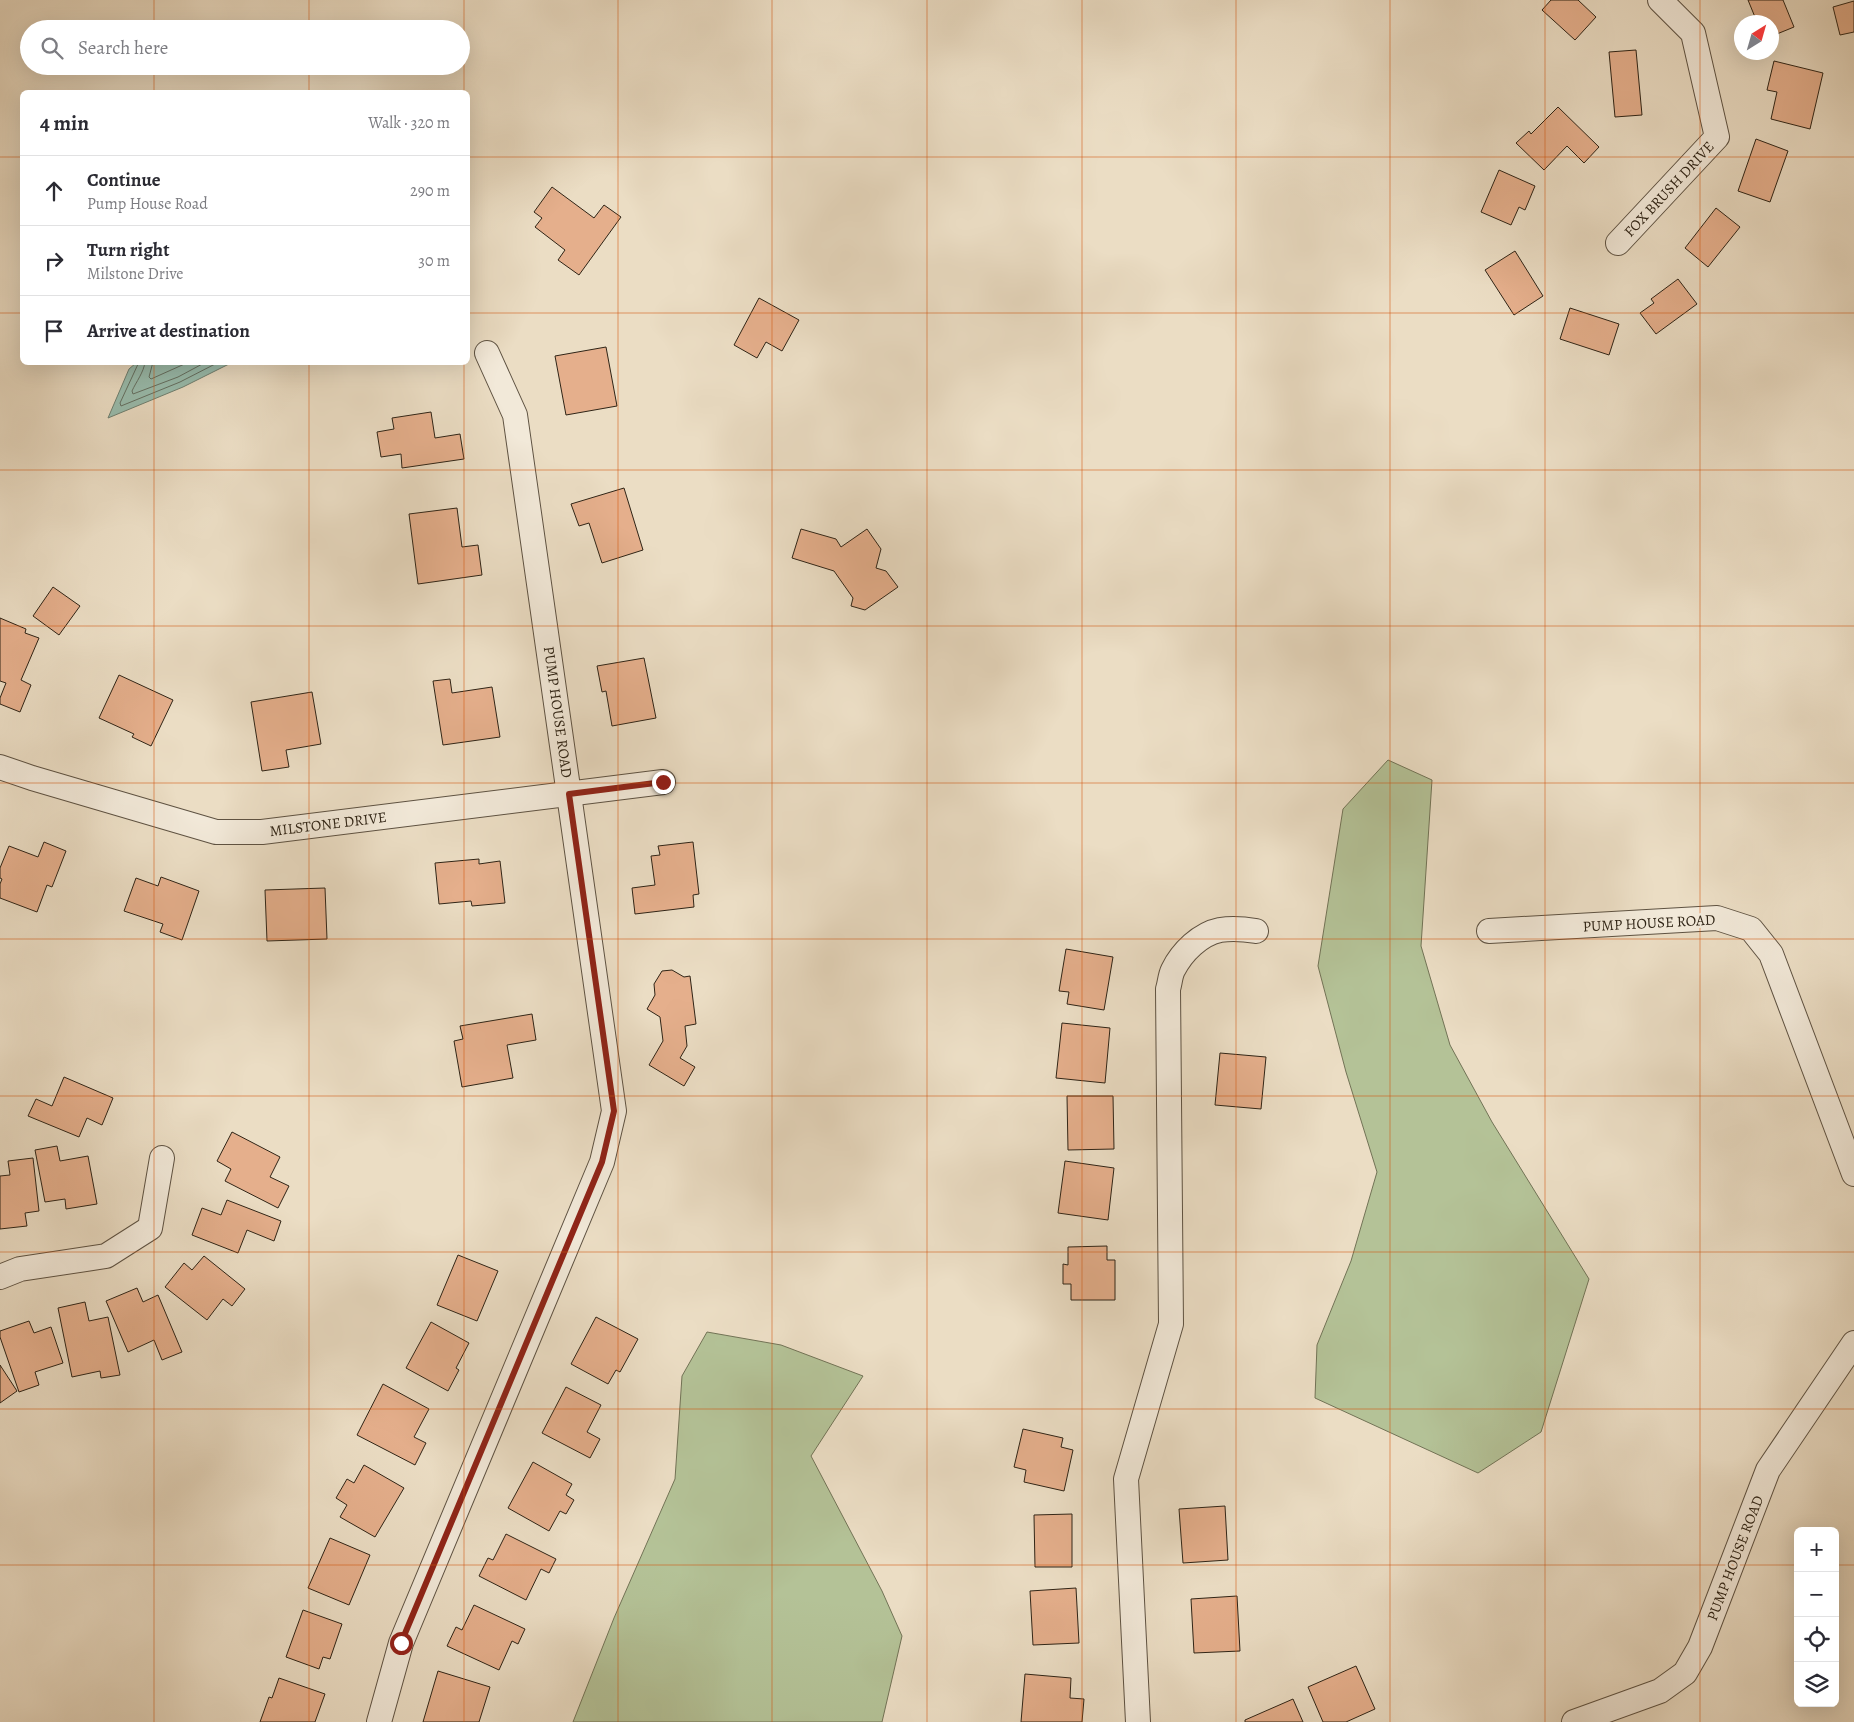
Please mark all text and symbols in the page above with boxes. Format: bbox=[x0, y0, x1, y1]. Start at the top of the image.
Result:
north arrow bbox=[1734, 15, 1779, 60]
search box bbox=[20, 20, 470, 75]
icon: search bbox=[38, 34, 66, 62]
text: Search here bbox=[78, 35, 168, 61]
text: 4 min bbox=[40, 109, 89, 137]
text: Walk · 320 m bbox=[368, 112, 450, 134]
street label: FOX BRUSH DRIVE bbox=[1619, 137, 1719, 241]
text: Continue bbox=[87, 167, 161, 193]
icon: ahead bbox=[40, 177, 68, 205]
text: 290 m bbox=[410, 180, 450, 202]
text: Pump House Road bbox=[87, 193, 208, 215]
text: Turn right bbox=[87, 237, 169, 263]
icon: right bbox=[40, 247, 68, 275]
text: 30 m bbox=[418, 250, 450, 272]
text: Milstone Drive bbox=[87, 263, 184, 285]
icon: arrive bbox=[40, 317, 68, 345]
text: Arrive at destination bbox=[87, 318, 250, 344]
street label: PUMP HOUSE ROAD bbox=[539, 645, 577, 779]
route end bbox=[652, 771, 675, 794]
street label: MILSTONE DRIVE bbox=[268, 807, 388, 841]
street label: PUMP HOUSE ROAD bbox=[1582, 910, 1716, 936]
street label: PUMP HOUSE ROAD bbox=[1702, 1492, 1768, 1624]
map controls bbox=[1794, 1527, 1839, 1707]
button: + bbox=[1794, 1527, 1839, 1572]
button: − bbox=[1794, 1572, 1839, 1617]
button: locate bbox=[1794, 1617, 1839, 1662]
route start bbox=[390, 1632, 413, 1655]
button: layers bbox=[1794, 1662, 1839, 1707]

